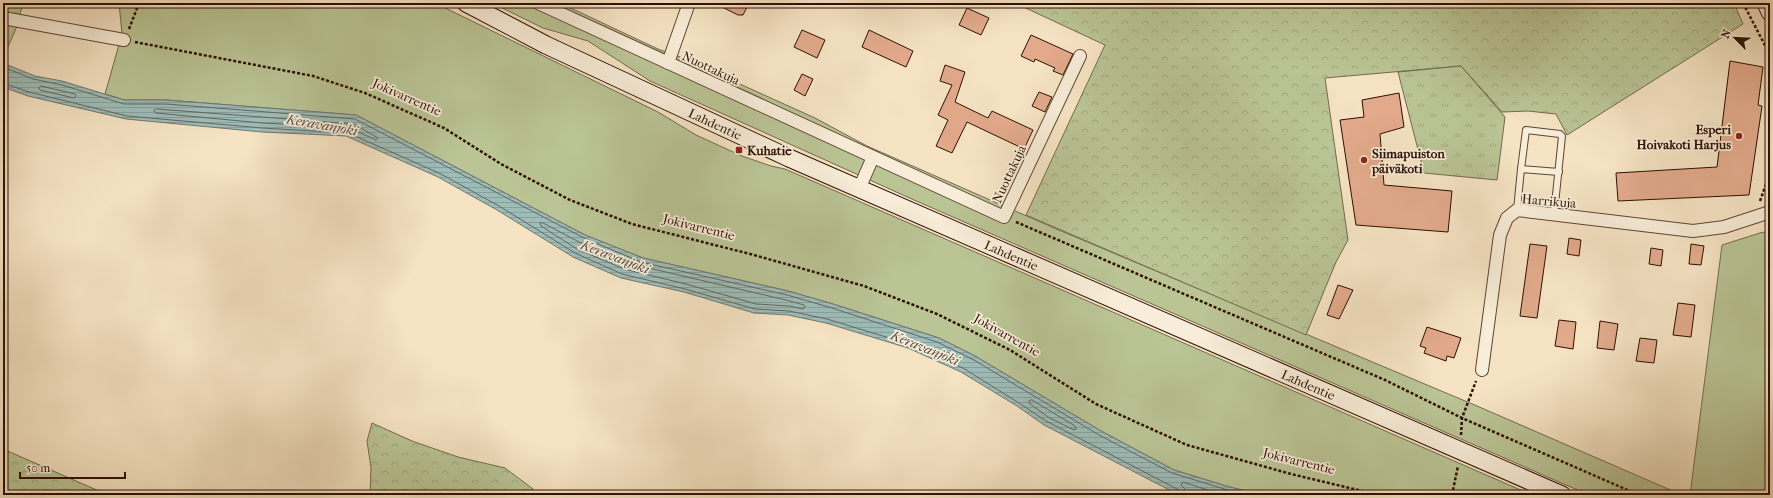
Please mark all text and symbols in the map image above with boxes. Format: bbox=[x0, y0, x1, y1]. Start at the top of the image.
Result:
north arrow bbox=[1715, 18, 1755, 58]
text: N bbox=[1719, 27, 1734, 41]
street label: Nuottakuja bbox=[680, 48, 743, 88]
street label: Jokivarrentie bbox=[369, 75, 444, 119]
street label: Lahdentie bbox=[686, 105, 745, 143]
water label: Keravanjoki bbox=[284, 110, 360, 140]
place label: Esperi Hoivakoti Harjus bbox=[1637, 122, 1731, 152]
marker: Esperi Hoivakoti Harjus bbox=[1734, 131, 1744, 141]
street label: Nuottakuja bbox=[989, 142, 1029, 205]
place label: Kuhatie bbox=[747, 143, 792, 158]
marker: Kuhatie bbox=[734, 145, 744, 155]
place label: Siimapuiston päiväkoti bbox=[1371, 146, 1445, 177]
marker: Siimapuiston päiväkoti bbox=[1359, 155, 1369, 165]
street label: Harrikuja bbox=[1521, 191, 1578, 211]
street label: Jokivarrentie bbox=[661, 211, 737, 243]
water label: Keravanjoki bbox=[577, 236, 653, 278]
street label: Lahdentie bbox=[982, 237, 1041, 273]
street label: Jokivarrentie bbox=[970, 310, 1043, 360]
water label: Keravanjoki bbox=[887, 326, 963, 370]
street label: Lahdentie bbox=[1279, 366, 1338, 403]
street label: Jokivarrentie bbox=[1261, 445, 1337, 477]
scale bar bbox=[20, 454, 125, 480]
text: 50 m bbox=[26, 461, 50, 475]

